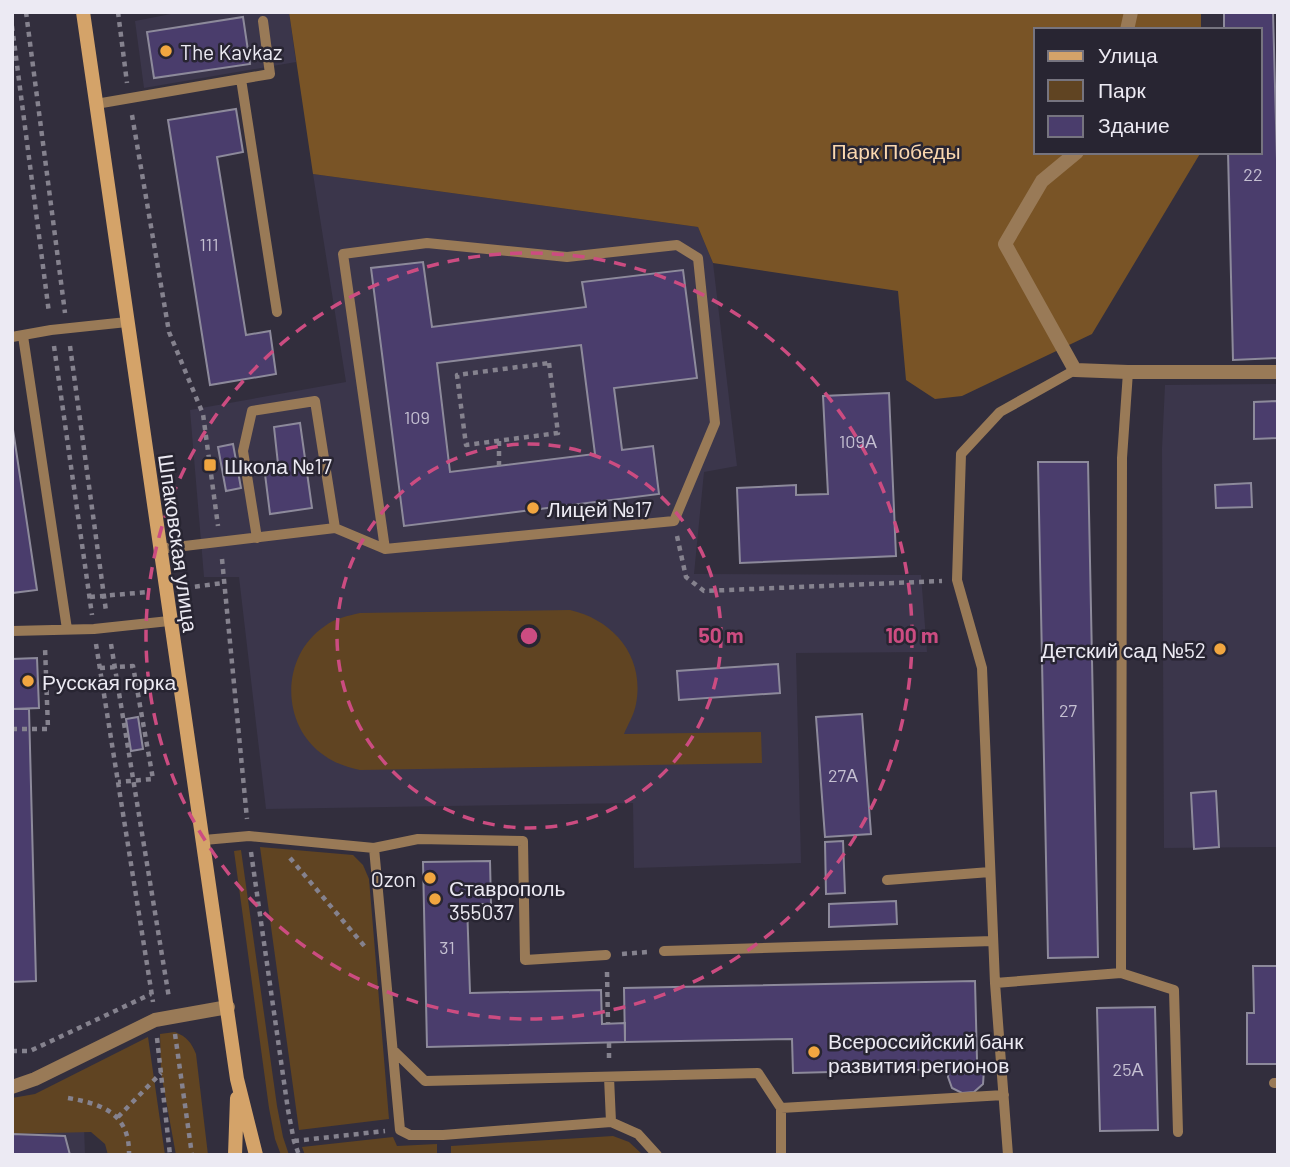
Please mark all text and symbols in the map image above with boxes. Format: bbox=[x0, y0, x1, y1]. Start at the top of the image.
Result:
legend bbox=[1034, 28, 1262, 154]
place label: The Kavkaz bbox=[180, 39, 282, 64]
text: Улица bbox=[1098, 42, 1158, 67]
marker: The Kavkaz bbox=[158, 43, 174, 59]
text: Парк bbox=[1098, 77, 1146, 102]
text: Здание bbox=[1098, 112, 1170, 137]
park label: Парк Победы bbox=[832, 138, 960, 163]
house number: 22 bbox=[1243, 163, 1263, 185]
house number: 111 bbox=[199, 233, 219, 255]
house number: 109 bbox=[404, 406, 430, 428]
house number: 109А bbox=[839, 430, 877, 452]
street label: Шпаковская улица bbox=[154, 452, 204, 634]
place label: Школа №17 bbox=[224, 453, 332, 478]
marker: Школа №17 bbox=[202, 457, 218, 473]
place label: Лицей №17 bbox=[547, 496, 652, 521]
marker: Лицей №17 bbox=[525, 500, 541, 516]
text: 50 m bbox=[698, 622, 744, 647]
text: 100 m bbox=[885, 622, 939, 647]
centre of rings bbox=[517, 624, 541, 648]
place label: Детский сад №52 bbox=[1041, 637, 1206, 662]
marker: Детский сад №52 bbox=[1212, 641, 1228, 657]
place label: Русская горка bbox=[42, 669, 176, 694]
marker: Русская горка bbox=[20, 673, 36, 689]
house number: 27 bbox=[1059, 699, 1078, 721]
house number: 27А bbox=[828, 764, 858, 786]
place label: Ozon bbox=[371, 866, 416, 891]
marker: Ozon bbox=[422, 870, 438, 886]
place label: Ставрополь 355037 bbox=[449, 875, 566, 924]
marker: Ставрополь 355037 bbox=[427, 891, 443, 907]
house number: 31 bbox=[439, 936, 455, 958]
place label: Всероссийский банк развития регионов bbox=[828, 1028, 1024, 1077]
marker: Всероссийский банк развития регионов bbox=[806, 1044, 822, 1060]
house number: 25А bbox=[1113, 1058, 1143, 1080]

